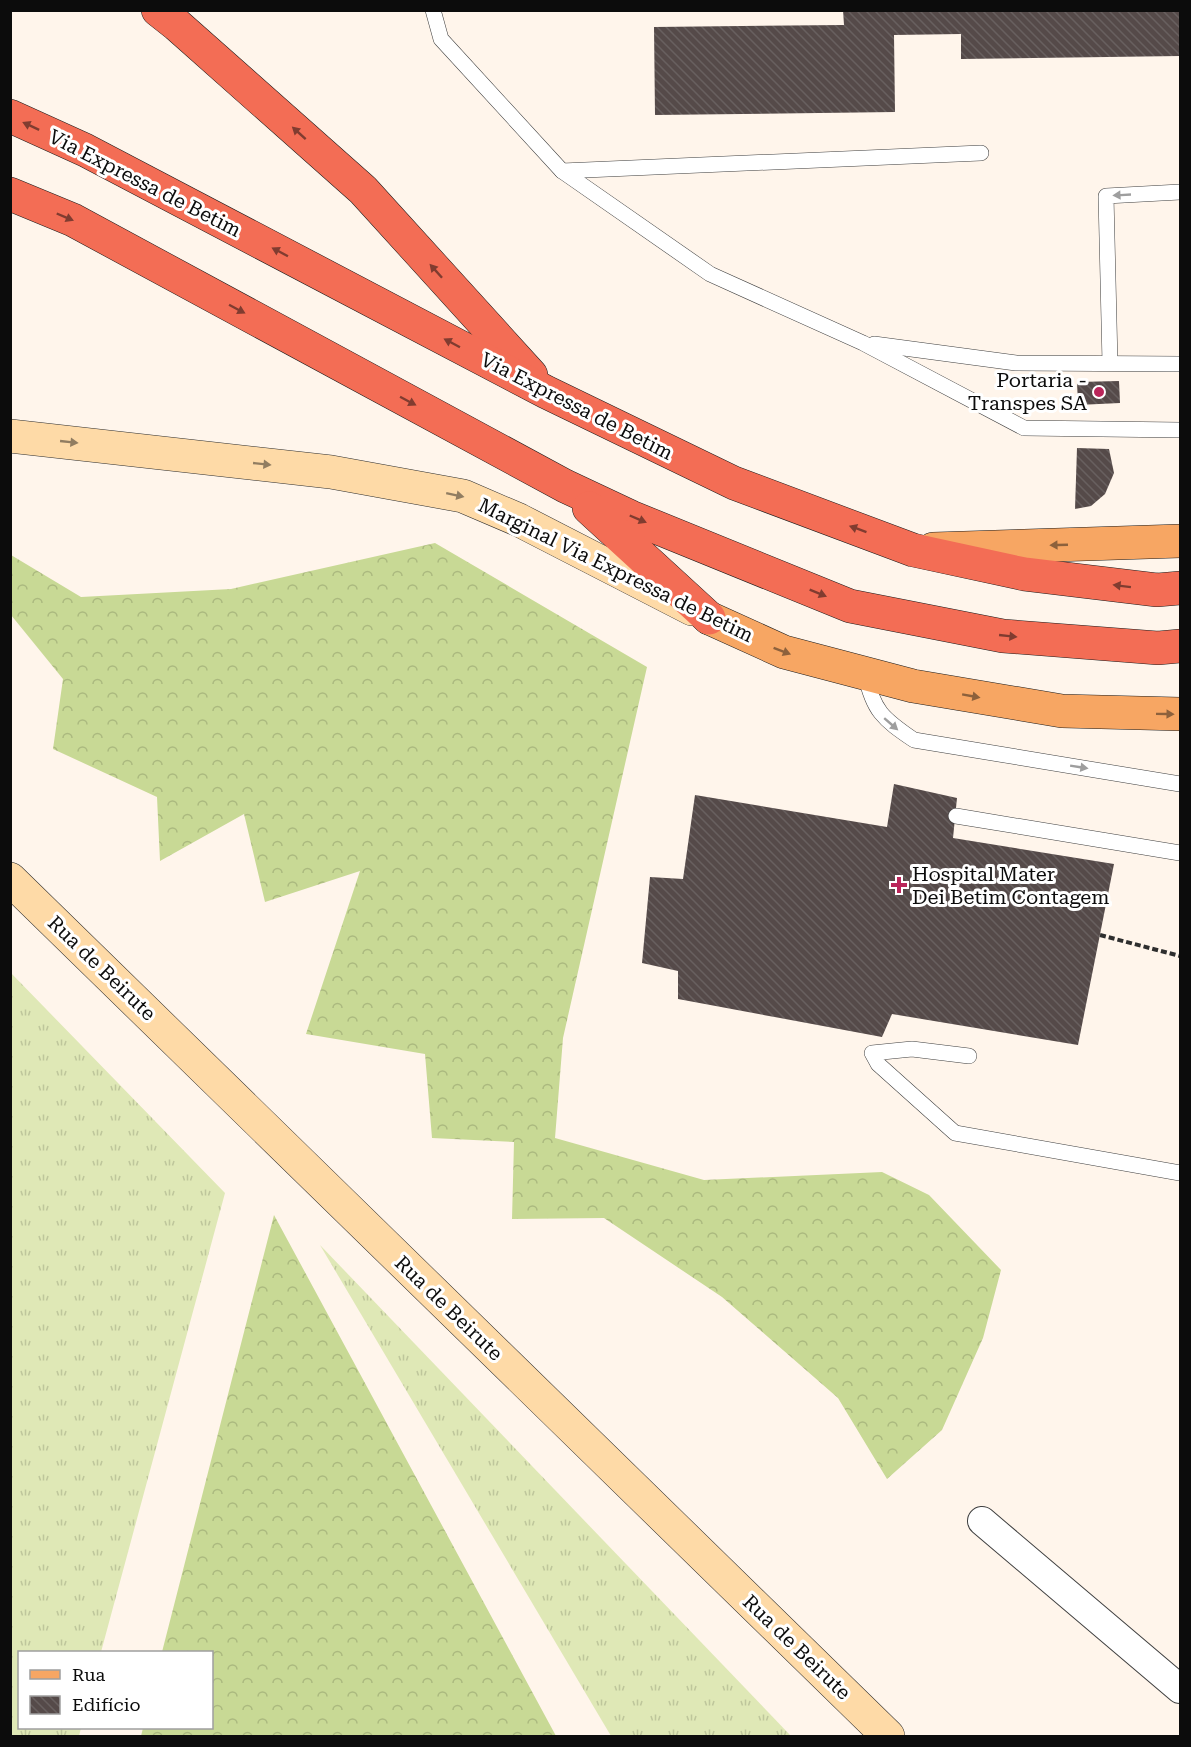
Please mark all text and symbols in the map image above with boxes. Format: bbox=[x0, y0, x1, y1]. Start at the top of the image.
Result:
one-way arrow bbox=[23, 121, 40, 130]
street label: Via Expressa de Betim bbox=[45, 124, 245, 242]
one-way arrow bbox=[292, 127, 307, 140]
one-way arrow bbox=[1113, 191, 1132, 200]
one-way arrow bbox=[56, 212, 74, 222]
one-way arrow bbox=[271, 248, 288, 257]
one-way arrow bbox=[430, 264, 443, 279]
one-way arrow bbox=[228, 304, 245, 314]
one-way arrow bbox=[444, 338, 461, 348]
street label: Via Expressa de Betim bbox=[477, 347, 677, 465]
place label: Portaria - Transpes SA bbox=[968, 368, 1087, 415]
marker: Portaria - Transpes SA bbox=[1092, 385, 1106, 399]
one-way arrow bbox=[400, 396, 417, 406]
one-way arrow bbox=[59, 437, 78, 447]
one-way arrow bbox=[253, 459, 272, 469]
one-way arrow bbox=[446, 491, 465, 500]
street label: Marginal Via Expressa de Betim bbox=[475, 493, 757, 647]
one-way arrow bbox=[629, 515, 646, 524]
one-way arrow bbox=[849, 524, 867, 534]
one-way arrow bbox=[1050, 540, 1069, 549]
one-way arrow bbox=[1113, 581, 1132, 591]
one-way arrow bbox=[810, 588, 828, 598]
one-way arrow bbox=[999, 631, 1018, 640]
one-way arrow bbox=[773, 646, 791, 656]
one-way arrow bbox=[962, 691, 981, 700]
one-way arrow bbox=[1155, 709, 1174, 719]
one-way arrow bbox=[884, 717, 899, 730]
one-way arrow bbox=[1069, 763, 1088, 772]
place label: Hospital Mater Dei Betim Contagem bbox=[912, 862, 1109, 909]
marker: Hospital Mater Dei Betim Contagem bbox=[890, 876, 908, 894]
street label: Rua de Beirute bbox=[43, 911, 161, 1025]
street label: Rua de Beirute bbox=[390, 1251, 508, 1365]
street label: Rua de Beirute bbox=[738, 1590, 856, 1704]
legend bbox=[18, 1651, 213, 1729]
text: Rua bbox=[72, 1664, 105, 1685]
text: Edifício bbox=[72, 1694, 140, 1715]

